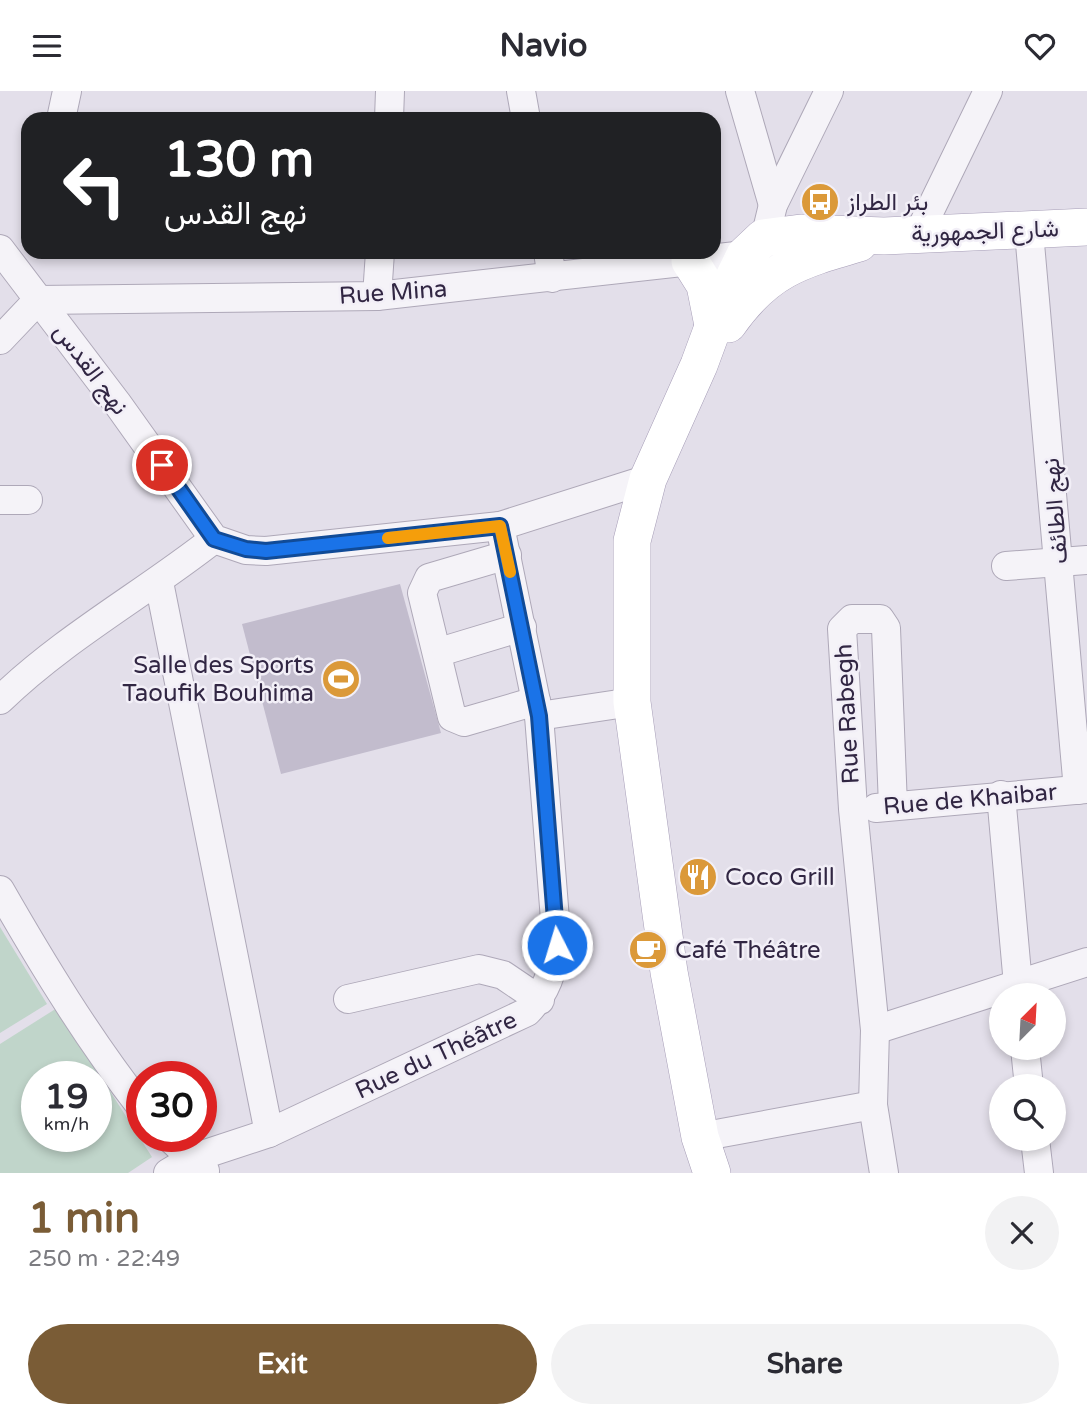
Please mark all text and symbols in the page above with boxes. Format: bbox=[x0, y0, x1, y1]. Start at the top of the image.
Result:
icon: menu bbox=[28, 27, 66, 65]
text: Navio bbox=[500, 27, 587, 65]
icon: heart bbox=[1021, 27, 1059, 65]
text: 130 m bbox=[164, 131, 314, 190]
icon: left bbox=[49, 140, 140, 231]
bus stop icon: بئر الطراز bbox=[799, 181, 841, 223]
place label: بئر الطراز bbox=[846, 188, 928, 217]
text: نهج القدس bbox=[164, 195, 307, 233]
street label: شارع الجمهورية bbox=[911, 214, 1059, 250]
street label: Rue Mina bbox=[338, 274, 448, 311]
street label: نهج القدس bbox=[45, 318, 134, 422]
pin bbox=[132, 435, 192, 495]
icon: arrive bbox=[143, 446, 181, 484]
street label: نهج الطائف bbox=[1036, 457, 1077, 565]
street label: Rue Rabegh bbox=[829, 643, 866, 785]
place label: Salle des Sports Taoufik Bouhima bbox=[122, 651, 314, 708]
sports icon: Salle des Sports Taoufik Bouhima bbox=[320, 658, 362, 700]
street label: Rue de Khaibar bbox=[882, 777, 1059, 822]
restaurant icon: Coco Grill bbox=[677, 856, 719, 898]
place label: Coco Grill bbox=[725, 863, 835, 892]
position arrow bbox=[520, 908, 594, 982]
cafe icon: Café Théâtre bbox=[627, 929, 669, 971]
place label: Café Théâtre bbox=[675, 936, 821, 965]
north arrow bbox=[989, 983, 1066, 1061]
map controls bbox=[989, 983, 1066, 1151]
street label: Rue du Théâtre bbox=[351, 1005, 522, 1106]
speed limit sign: 30 bbox=[126, 1061, 217, 1152]
button: search bbox=[989, 1074, 1066, 1151]
text: 19 bbox=[45, 1076, 88, 1118]
text: km/h bbox=[44, 1113, 89, 1135]
text: 1 min bbox=[28, 1193, 140, 1244]
button: close bbox=[985, 1196, 1059, 1270]
text: 250 m · 22:49 bbox=[28, 1245, 180, 1273]
button: Exit bbox=[28, 1324, 537, 1404]
button: Share bbox=[551, 1324, 1059, 1404]

